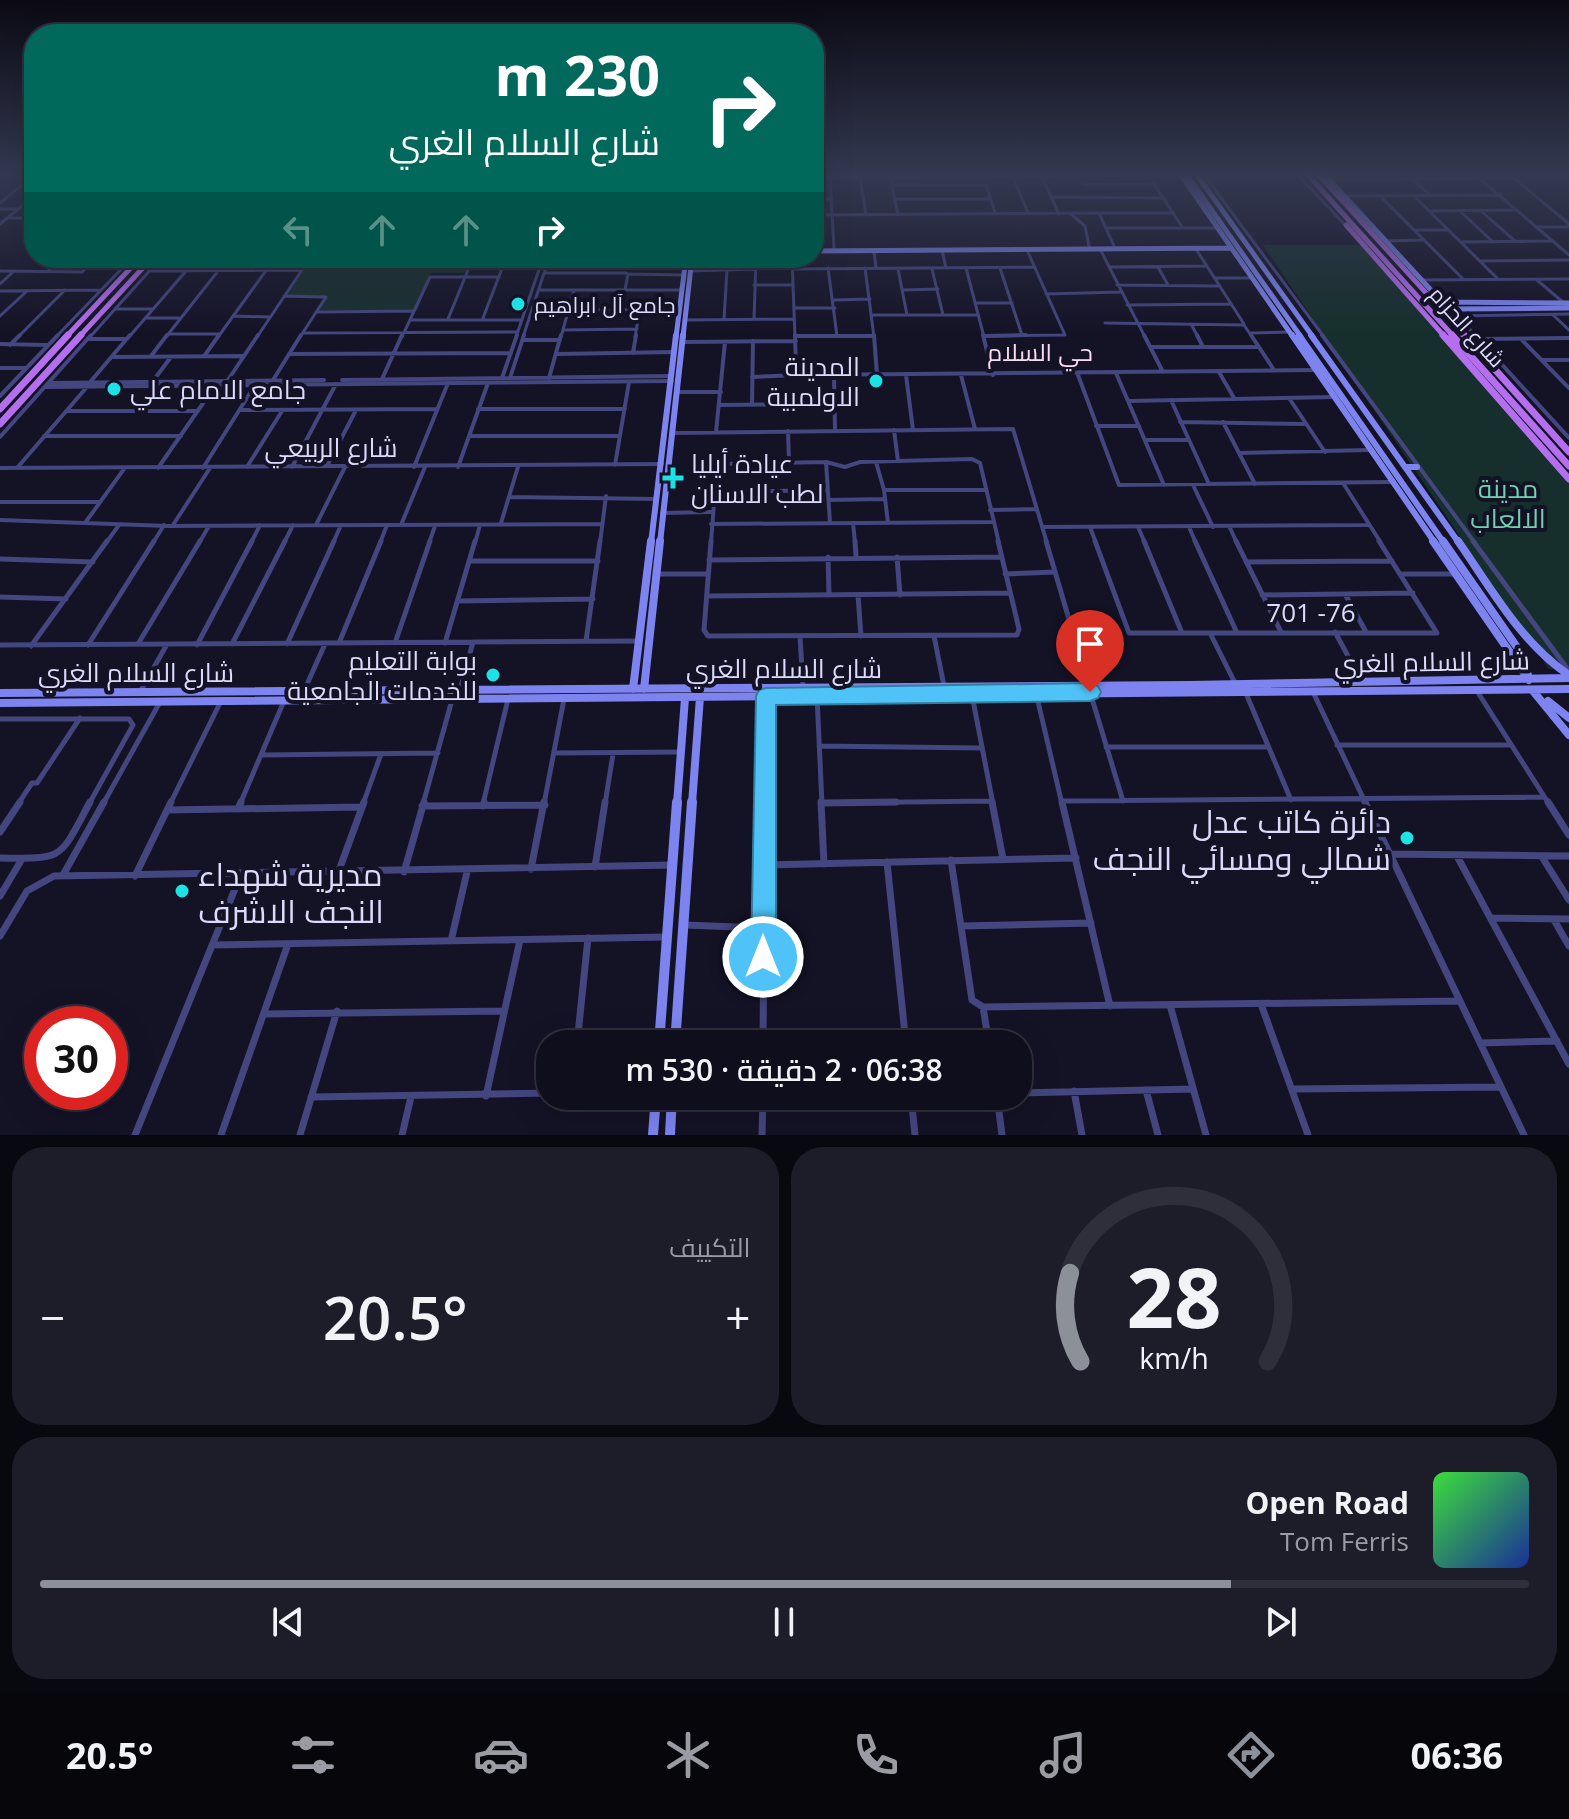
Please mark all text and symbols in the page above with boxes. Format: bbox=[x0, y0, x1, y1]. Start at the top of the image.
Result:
text: 230 m bbox=[494, 36, 660, 112]
icon: right bbox=[688, 56, 792, 160]
text: شارع السلام الغري bbox=[389, 117, 660, 166]
icon: left bbox=[276, 208, 320, 252]
icon: ahead bbox=[360, 208, 404, 252]
icon: ahead bbox=[444, 208, 488, 252]
icon: right bbox=[528, 208, 572, 252]
street label: شارع الحزام bbox=[1422, 279, 1513, 374]
place label: جامع آل ابراهيم bbox=[534, 289, 676, 321]
marker: جامع آل ابراهيم bbox=[509, 295, 527, 313]
district label: حي السلام bbox=[987, 335, 1093, 372]
place label: المدينة الاولمبية bbox=[767, 348, 860, 414]
place label: جامع الامام علي bbox=[130, 371, 306, 411]
marker: المدينة الاولمبية bbox=[867, 372, 885, 390]
marker: جامع الامام علي bbox=[105, 380, 123, 398]
street label: شارع الربيعي bbox=[264, 429, 398, 469]
place label: عيادة أيليا لطب الاسنان bbox=[691, 445, 824, 511]
marker: عيادة أيليا لطب الاسنان bbox=[662, 467, 684, 489]
park label: مدينة الالعاب bbox=[1470, 470, 1546, 536]
street label: 701 -76 bbox=[1266, 594, 1356, 630]
pin bbox=[1056, 610, 1124, 692]
icon: arrive bbox=[1068, 622, 1112, 666]
street label: شارع السلام الغري bbox=[1334, 641, 1530, 684]
place label: بوابة التعليم للخدمات الجامعية bbox=[287, 642, 477, 708]
street label: شارع السلام الغري bbox=[686, 650, 882, 689]
street label: شارع السلام الغري bbox=[38, 654, 234, 693]
marker: بوابة التعليم للخدمات الجامعية bbox=[484, 666, 502, 684]
place label: دائرة كاتب عدل شمالي ومسائي النجف bbox=[1093, 799, 1391, 884]
marker: دائرة كاتب عدل شمالي ومسائي النجف bbox=[1398, 829, 1416, 847]
place label: مديرية شهداء النجف الاشرف bbox=[198, 852, 384, 932]
marker: مديرية شهداء النجف الاشرف bbox=[173, 882, 191, 900]
position arrow bbox=[721, 915, 805, 999]
speed limit sign: 30 bbox=[24, 1006, 128, 1110]
text: 06:38 · 2 دقيقة · 530 m bbox=[625, 1049, 943, 1090]
text: التكييف bbox=[669, 1229, 751, 1265]
text: 28 bbox=[1126, 1239, 1221, 1352]
text: 20.5° bbox=[323, 1276, 468, 1358]
text: − bbox=[40, 1287, 65, 1347]
text: + bbox=[725, 1287, 751, 1347]
text: km/h bbox=[1139, 1338, 1208, 1377]
text: Open Road bbox=[1245, 1482, 1409, 1523]
text: Tom Ferris bbox=[1280, 1523, 1409, 1559]
icon: previous bbox=[266, 1600, 310, 1644]
icon: pause bbox=[762, 1600, 806, 1644]
icon: next bbox=[1259, 1600, 1303, 1644]
icon: filters bbox=[285, 1727, 341, 1783]
icon: car bbox=[473, 1727, 529, 1783]
icon: climate bbox=[660, 1727, 716, 1783]
icon: phone bbox=[848, 1727, 904, 1783]
icon: music bbox=[1035, 1727, 1091, 1783]
icon: directions bbox=[1223, 1727, 1279, 1783]
text: 20.5° bbox=[66, 1731, 153, 1780]
text: 06:36 bbox=[1411, 1731, 1503, 1780]

